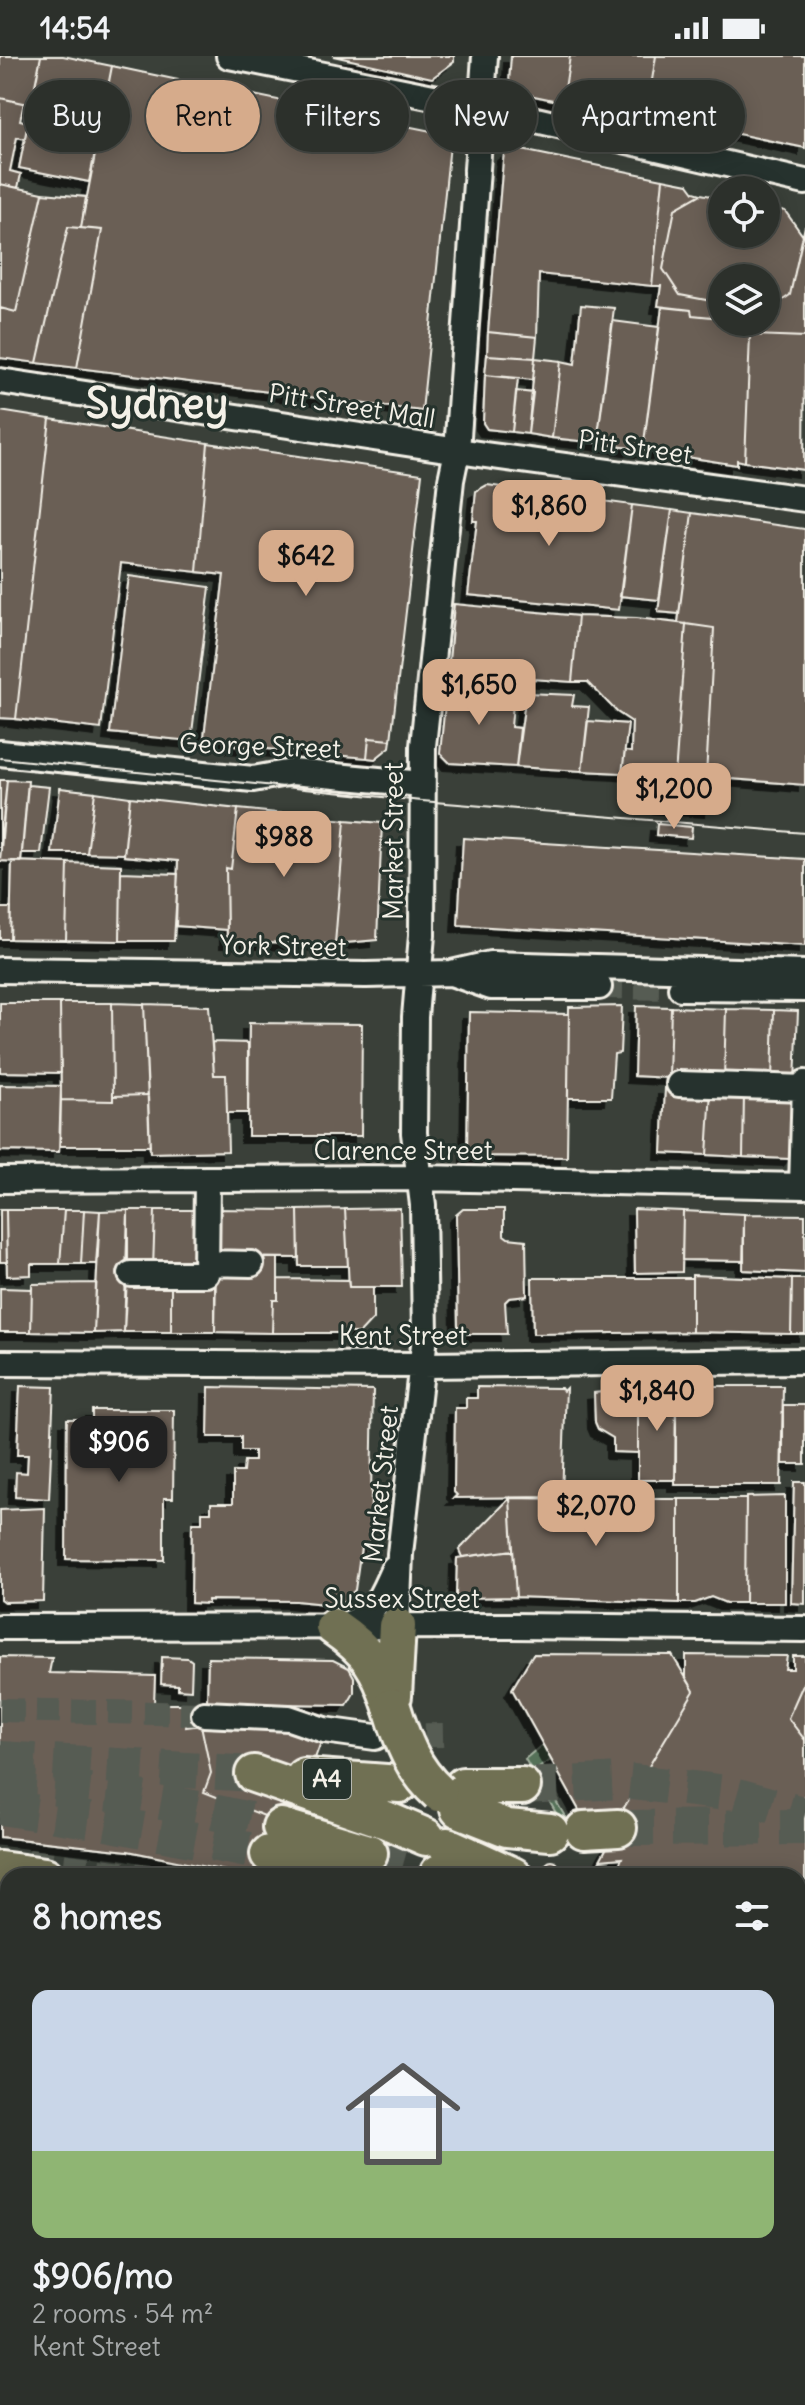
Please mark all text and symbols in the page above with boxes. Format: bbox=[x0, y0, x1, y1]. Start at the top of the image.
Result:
text: 14:54 bbox=[40, 9, 111, 47]
chip: Buy bbox=[24, 80, 130, 152]
chip: Rent bbox=[146, 80, 260, 152]
chip: Filters bbox=[276, 80, 409, 152]
chip: New bbox=[425, 80, 537, 152]
chip: Apartment bbox=[553, 80, 745, 152]
map controls bbox=[708, 176, 780, 336]
button: locate bbox=[708, 176, 780, 248]
button: layers bbox=[708, 264, 780, 336]
street label: Pitt Street Mall bbox=[266, 376, 438, 435]
district label: Sydney bbox=[86, 377, 228, 429]
street label: Pitt Street bbox=[576, 422, 694, 471]
pin: $1,860 bbox=[484, 480, 614, 548]
text: $1,860 bbox=[511, 489, 587, 522]
pin: $642 bbox=[259, 530, 353, 598]
text: $642 bbox=[277, 539, 335, 572]
pin: $1,650 bbox=[414, 659, 544, 727]
text: $1,650 bbox=[441, 668, 517, 701]
street label: George Street bbox=[179, 726, 342, 765]
street label: Market Street bbox=[377, 762, 410, 920]
pin: $1,200 bbox=[609, 763, 739, 831]
text: $1,200 bbox=[635, 772, 713, 805]
pin: $988 bbox=[237, 811, 331, 879]
text: $988 bbox=[254, 820, 314, 853]
street label: York Street bbox=[219, 928, 347, 963]
street label: Clarence Street bbox=[313, 1134, 493, 1167]
street label: Kent Street bbox=[339, 1319, 468, 1352]
pin: $1,840 bbox=[592, 1365, 722, 1433]
text: $1,840 bbox=[619, 1374, 695, 1407]
street label: Market Street bbox=[356, 1404, 405, 1564]
pin: $906 bbox=[72, 1416, 166, 1484]
text: $906 bbox=[88, 1425, 150, 1458]
pin: $2,070 bbox=[531, 1480, 661, 1548]
text: $2,070 bbox=[556, 1489, 636, 1522]
street label: Sussex Street bbox=[324, 1582, 480, 1615]
road number: A4 bbox=[303, 1759, 351, 1799]
icon: filters bbox=[730, 1894, 774, 1938]
text: 8 homes bbox=[32, 1895, 162, 1938]
icon: home bbox=[331, 2042, 475, 2186]
text: $906/mo bbox=[32, 2254, 173, 2297]
text: 2 rooms · 54 m² bbox=[32, 2297, 214, 2330]
text: Kent Street bbox=[32, 2330, 161, 2363]

